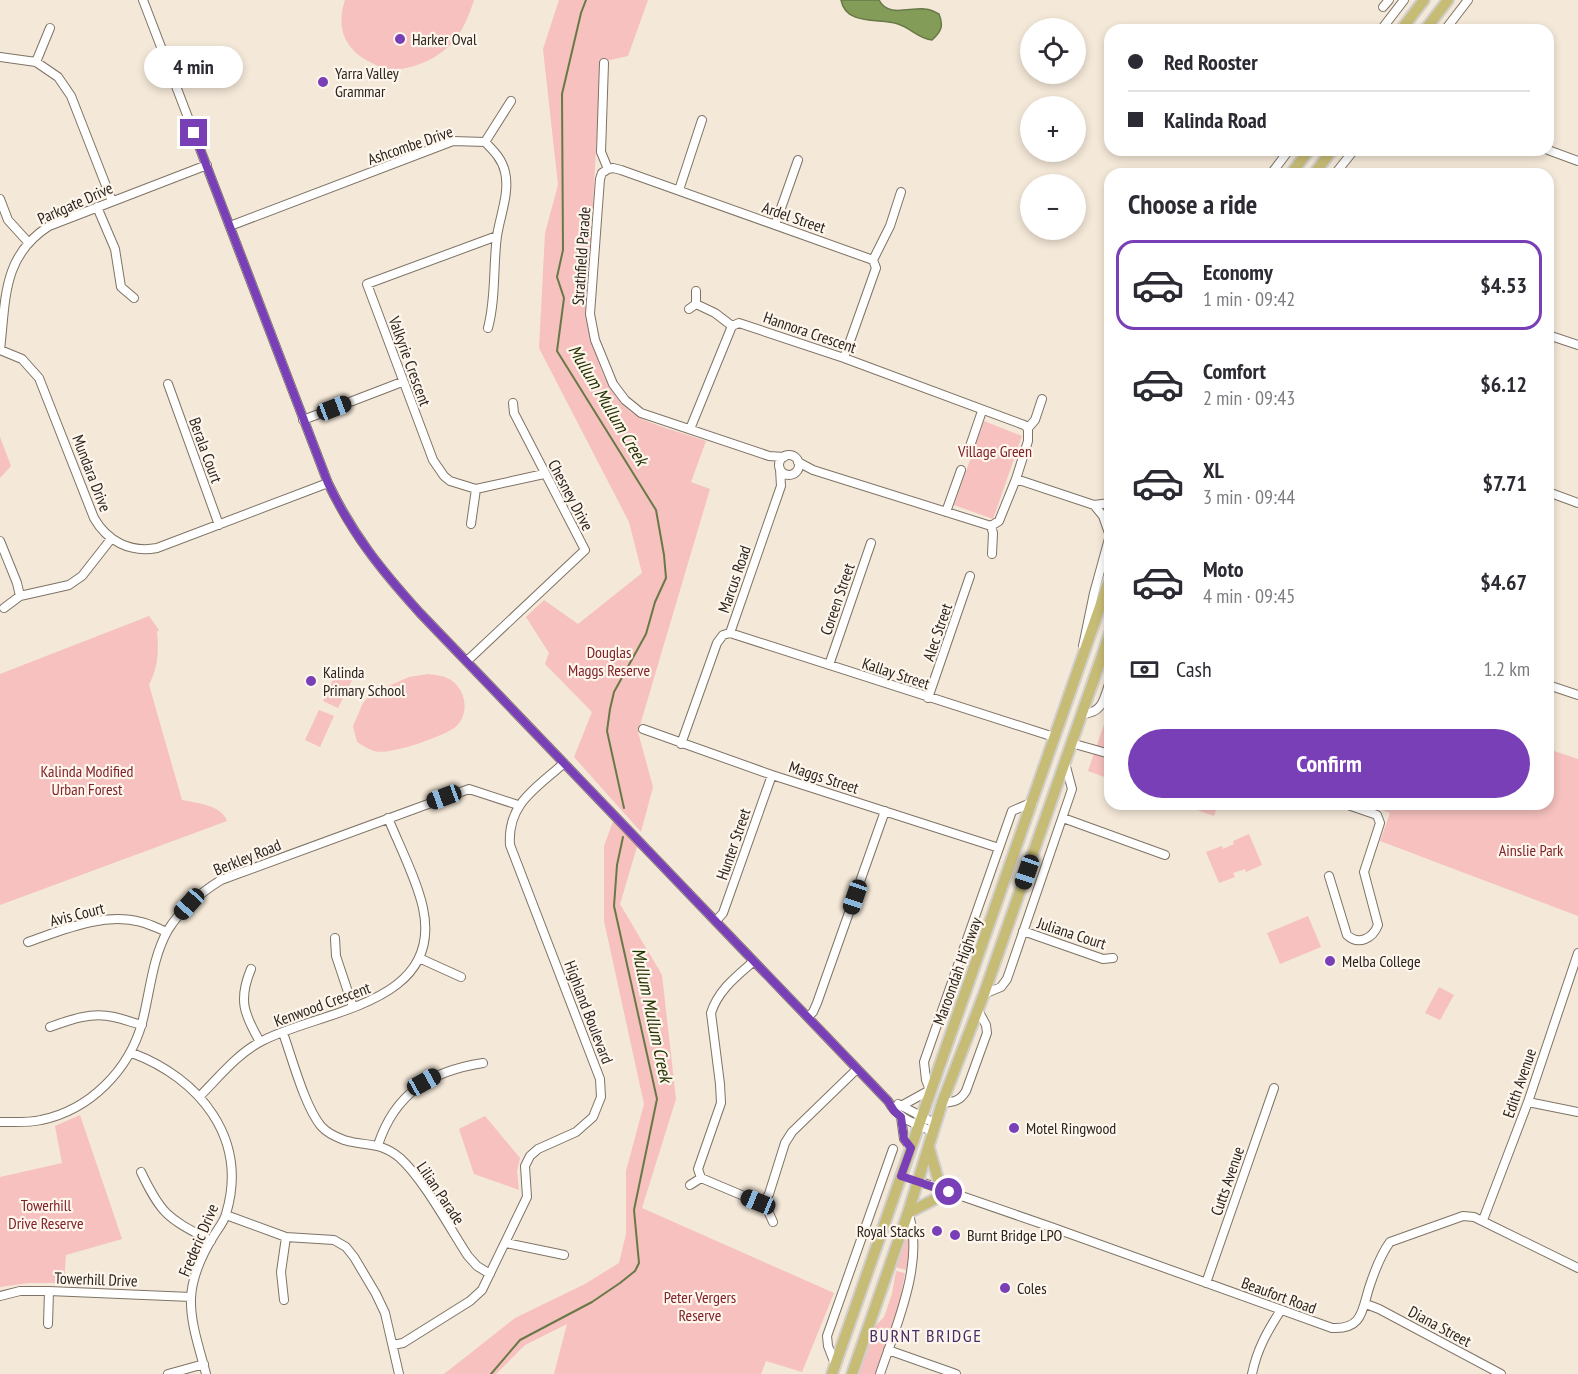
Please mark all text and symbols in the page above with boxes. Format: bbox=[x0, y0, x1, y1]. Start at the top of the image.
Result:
map controls bbox=[1020, 18, 1086, 240]
button: locate bbox=[1020, 18, 1086, 84]
place label: Harker Oval bbox=[412, 29, 477, 49]
marker: Harker Oval bbox=[393, 32, 407, 46]
callout: 4 min bbox=[144, 46, 244, 88]
text: Red Rooster bbox=[1164, 48, 1258, 76]
text: 4 min bbox=[173, 54, 214, 80]
place label: Yarra Valley Grammar bbox=[335, 63, 399, 101]
marker: Yarra Valley Grammar bbox=[316, 75, 330, 89]
button: + bbox=[1020, 96, 1086, 162]
text: Kalinda Road bbox=[1164, 106, 1267, 134]
route end bbox=[180, 119, 207, 146]
street label: Ashcombe Drive bbox=[365, 121, 455, 169]
button: − bbox=[1020, 174, 1086, 240]
street label: Parkgate Drive bbox=[34, 178, 116, 228]
text: Choose a ride bbox=[1128, 187, 1257, 221]
street label: Ardel Street bbox=[760, 197, 829, 237]
street label: Strathfield Parade bbox=[568, 206, 594, 306]
icon: car bbox=[1131, 258, 1185, 312]
text: Economy bbox=[1203, 258, 1273, 286]
text: $4.53 bbox=[1480, 271, 1527, 299]
text: 1 min · 09:42 bbox=[1203, 286, 1295, 312]
street label: Hannora Crescent bbox=[761, 307, 860, 357]
street label: Valkyrie Crescent bbox=[384, 313, 436, 409]
water label: Mullum Mullum Creek bbox=[563, 340, 655, 471]
icon: car bbox=[1131, 357, 1185, 411]
text: Comfort bbox=[1203, 357, 1266, 385]
text: $6.12 bbox=[1480, 370, 1527, 398]
text: 2 min · 09:43 bbox=[1203, 385, 1295, 411]
car bbox=[314, 393, 354, 423]
street label: Berala Court bbox=[185, 414, 227, 486]
street label: Mundara Drive bbox=[68, 432, 116, 514]
park label: Village Green bbox=[957, 441, 1032, 461]
street label: Chesney Drive bbox=[544, 456, 598, 534]
icon: car bbox=[1131, 456, 1185, 510]
text: XL bbox=[1203, 456, 1224, 484]
text: $7.71 bbox=[1482, 469, 1527, 497]
text: 3 min · 09:44 bbox=[1203, 484, 1295, 510]
street label: Marcus Road bbox=[713, 543, 755, 615]
icon: car bbox=[1131, 555, 1185, 609]
text: Moto bbox=[1203, 555, 1244, 583]
street label: Coreen Street bbox=[815, 560, 859, 638]
text: $4.67 bbox=[1480, 568, 1527, 596]
text: 4 min · 09:45 bbox=[1203, 583, 1295, 609]
street label: Alec Street bbox=[918, 600, 956, 663]
park label: Douglas Maggs Reserve bbox=[568, 642, 650, 680]
street label: Kallay Street bbox=[860, 653, 933, 693]
icon: cash bbox=[1128, 653, 1161, 686]
text: Cash bbox=[1176, 655, 1212, 683]
text: 1.2 km bbox=[1483, 656, 1530, 682]
place label: Kalinda Primary School bbox=[323, 662, 405, 700]
marker: Kalinda Primary School bbox=[304, 674, 318, 688]
button: Confirm bbox=[1128, 729, 1530, 798]
street label: Maggs Street bbox=[787, 756, 862, 798]
park label: Kalinda Modified Urban Forest bbox=[41, 761, 134, 799]
car bbox=[424, 782, 464, 812]
street label: Hunter Street bbox=[711, 805, 755, 882]
street label: Berkley Road bbox=[210, 834, 284, 880]
park label: Ainslie Park bbox=[1499, 840, 1564, 860]
car bbox=[1013, 852, 1041, 892]
car bbox=[841, 877, 869, 917]
car bbox=[170, 885, 208, 923]
street label: Avis Court bbox=[48, 897, 107, 930]
street label: Juliana Court bbox=[1034, 912, 1109, 954]
street label: Maroondah Highway bbox=[928, 914, 986, 1028]
water label: Mullum Mullum Creek bbox=[627, 946, 678, 1086]
place label: Melba College bbox=[1342, 951, 1421, 971]
marker: Melba College bbox=[1323, 954, 1337, 968]
street label: Highland Boulevard bbox=[560, 958, 618, 1066]
street label: Kenwood Crescent bbox=[271, 977, 374, 1031]
street label: Edith Avenue bbox=[1498, 1046, 1540, 1120]
car bbox=[404, 1065, 444, 1099]
place label: Motel Ringwood bbox=[1026, 1118, 1116, 1138]
marker: Motel Ringwood bbox=[1007, 1121, 1021, 1135]
street label: Cutts Avenue bbox=[1206, 1144, 1248, 1218]
street label: Lilian Parade bbox=[413, 1158, 469, 1228]
route start bbox=[935, 1178, 962, 1205]
car bbox=[738, 1187, 778, 1217]
park label: Towerhill Drive Reserve bbox=[8, 1195, 84, 1233]
street label: Frederic Drive bbox=[174, 1201, 222, 1279]
place label: Royal Stacks bbox=[857, 1221, 925, 1241]
marker: Royal Stacks bbox=[930, 1224, 944, 1238]
place label: Burnt Bridge LPO bbox=[967, 1225, 1063, 1245]
marker: Burnt Bridge LPO bbox=[948, 1228, 962, 1242]
street label: Towerhill Drive bbox=[54, 1268, 138, 1290]
street label: Beaufort Road bbox=[1239, 1272, 1319, 1318]
place label: Coles bbox=[1017, 1278, 1047, 1298]
marker: Coles bbox=[998, 1281, 1012, 1295]
park label: Peter Vergers Reserve bbox=[664, 1287, 736, 1325]
street label: Diana Street bbox=[1405, 1301, 1475, 1351]
district label: BURNT BRIDGE bbox=[870, 1324, 982, 1347]

